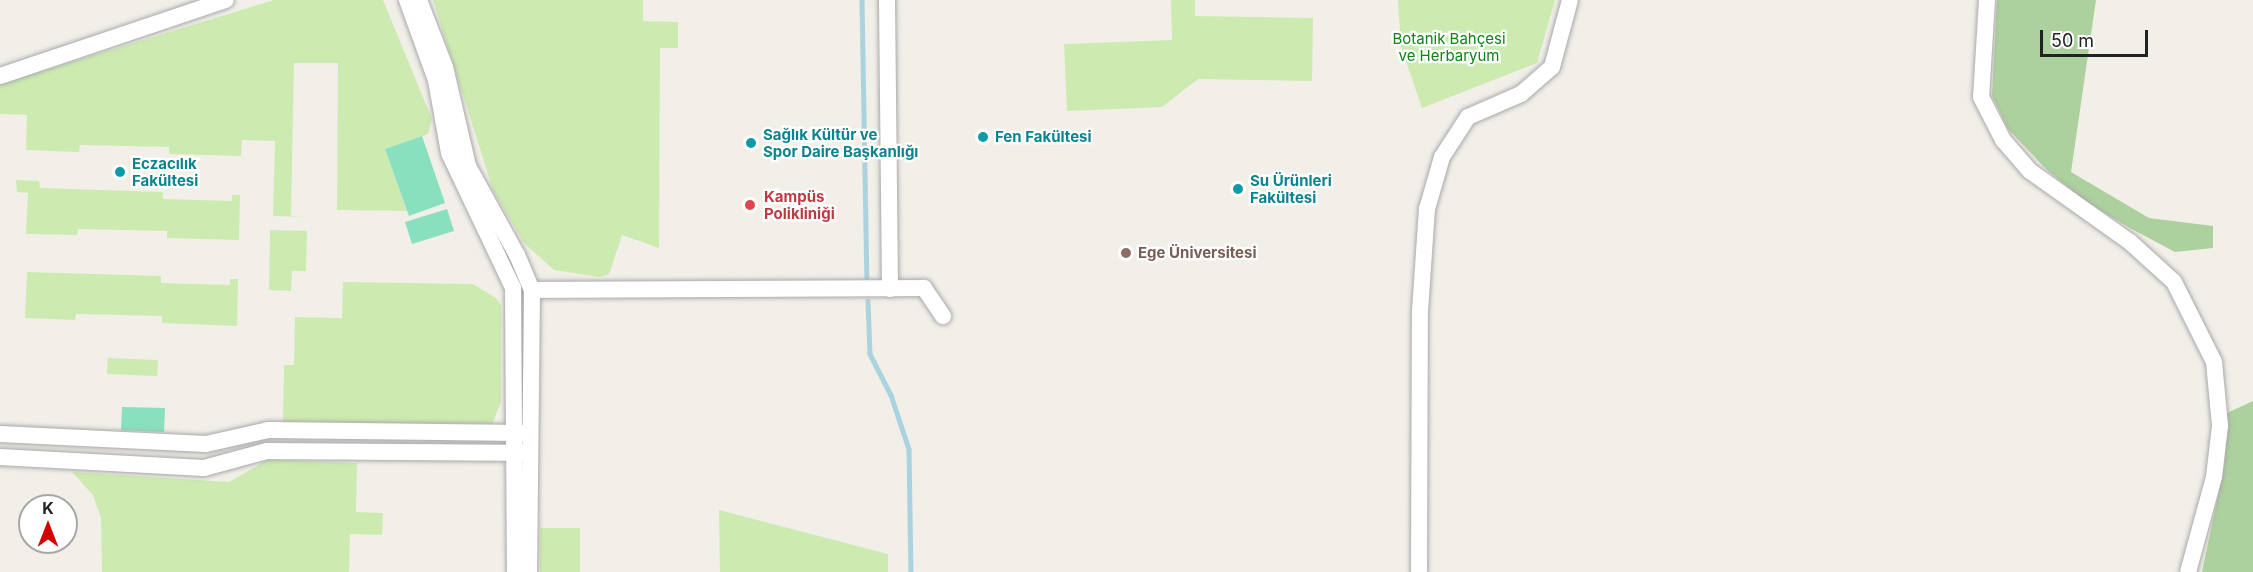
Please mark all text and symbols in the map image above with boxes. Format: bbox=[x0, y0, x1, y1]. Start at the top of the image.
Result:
scale bar bbox=[2043, 18, 2151, 56]
park label: Botanik Bahçesi ve Herbaryum bbox=[1392, 29, 1506, 64]
text: 50 m bbox=[2051, 30, 2094, 51]
place label: Sağlık Kültür ve Spor Daire Başkanlığı bbox=[763, 125, 918, 160]
place label: Fen Fakültesi bbox=[995, 128, 1092, 146]
marker: Fen Fakültesi bbox=[976, 130, 990, 144]
marker: Sağlık Kültür ve Spor Daire Başkanlığı bbox=[744, 136, 758, 150]
place label: Eczacılık Fakültesi bbox=[132, 154, 198, 189]
marker: Eczacılık Fakültesi bbox=[113, 165, 127, 179]
place label: Su Ürünleri Fakültesi bbox=[1250, 171, 1332, 206]
marker: Su Ürünleri Fakültesi bbox=[1231, 182, 1245, 196]
place label: Kampüs Polikliniği bbox=[764, 187, 835, 222]
marker: Kampüs Polikliniği bbox=[741, 196, 759, 214]
place label: Ege Üniversitesi bbox=[1138, 244, 1256, 262]
marker: Ege Üniversitesi bbox=[1119, 246, 1133, 260]
north arrow bbox=[18, 494, 78, 554]
text: K bbox=[42, 498, 54, 518]

